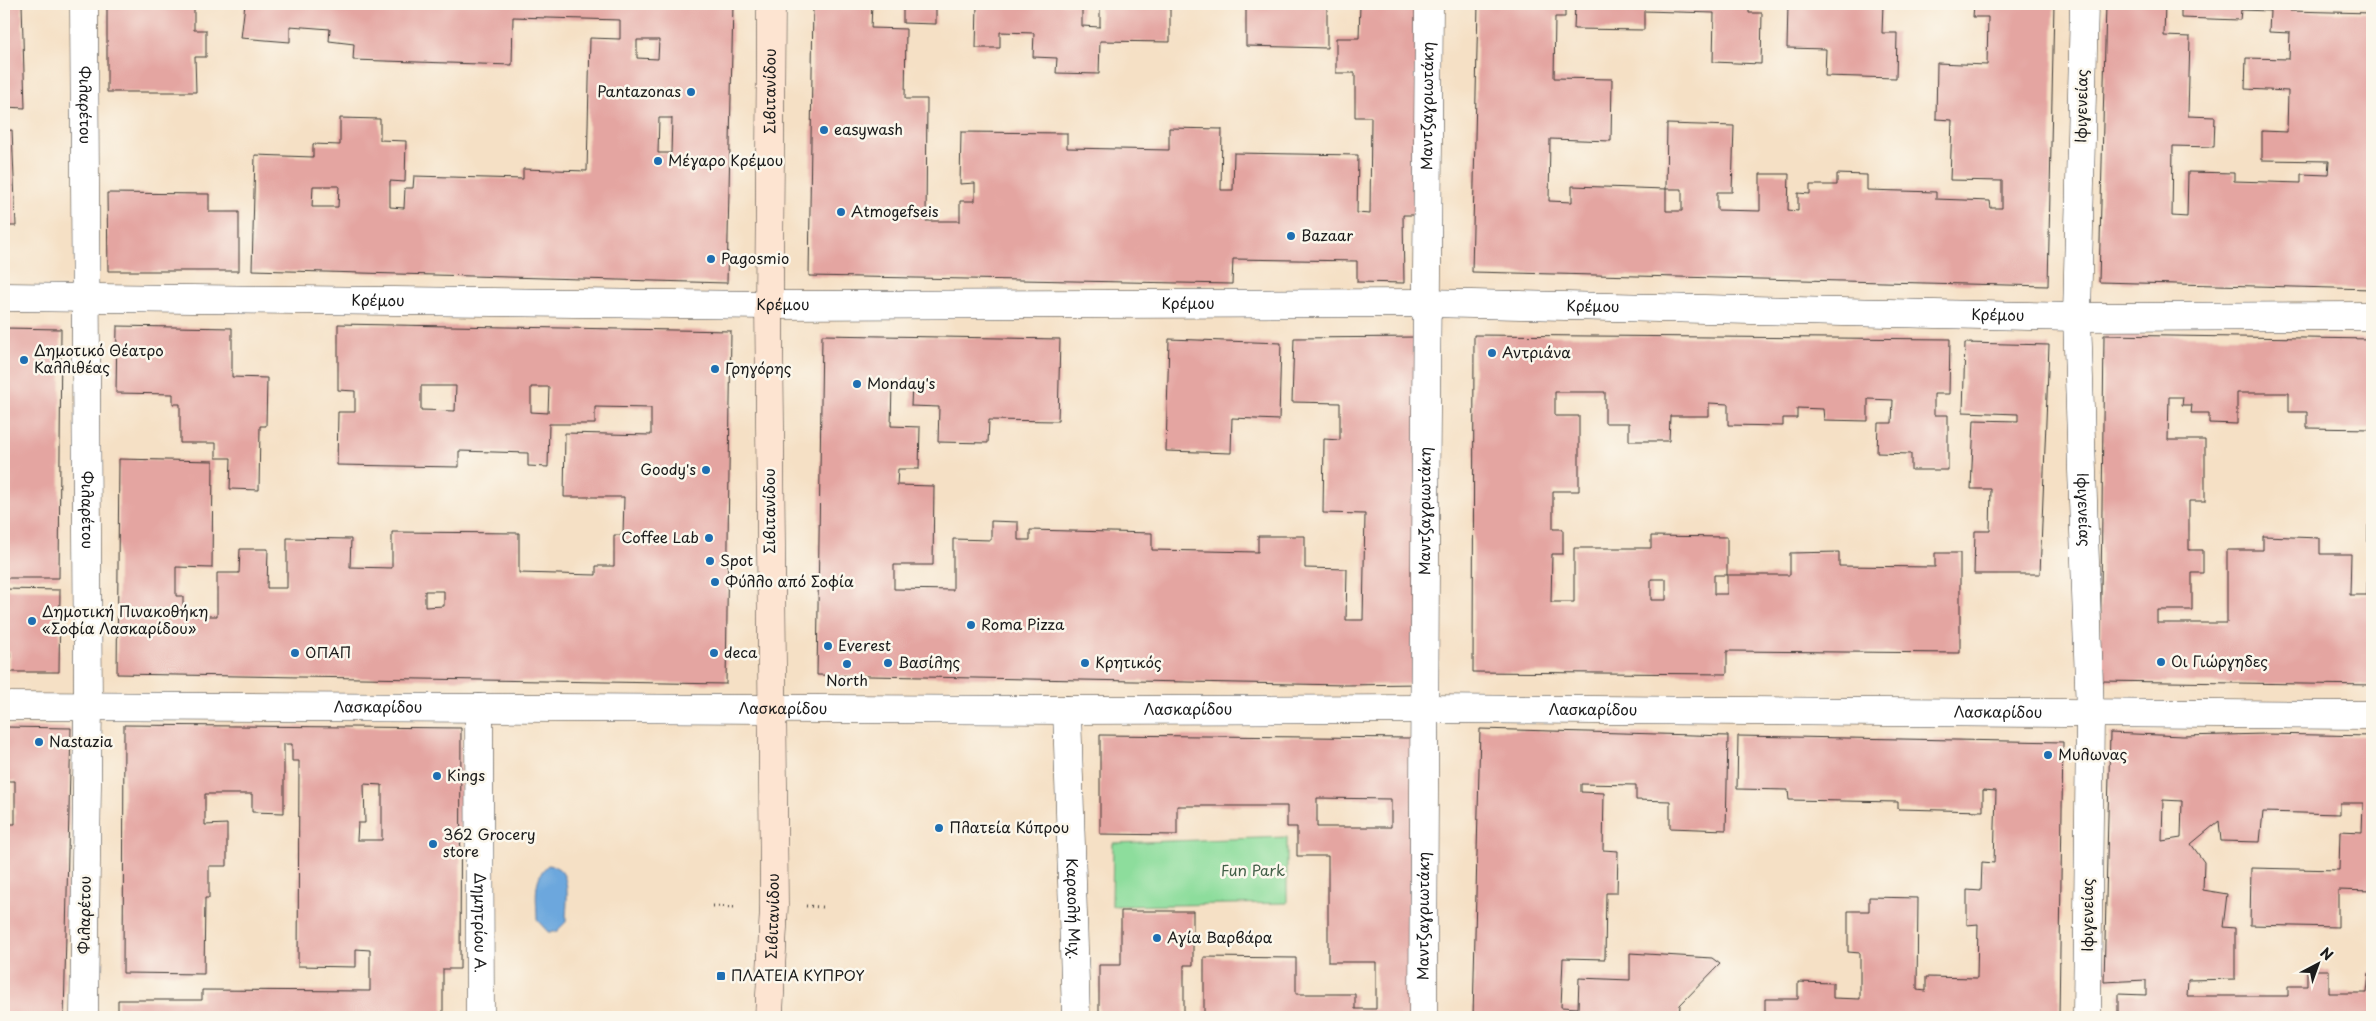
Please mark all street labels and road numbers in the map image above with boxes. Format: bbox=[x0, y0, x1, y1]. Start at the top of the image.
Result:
street label: Μαντζαγριωτάκη bbox=[1414, 42, 1438, 170]
street label: Σιβιτανίδου bbox=[757, 48, 781, 134]
street label: Φιλαρέτου bbox=[74, 66, 98, 144]
street label: Ιφιγενείας bbox=[2068, 69, 2093, 143]
street label: Κρέμου bbox=[351, 288, 405, 311]
street label: Κρέμου bbox=[1161, 291, 1215, 314]
street label: Κρέμου bbox=[756, 292, 810, 315]
street label: Κρέμου bbox=[1566, 293, 1620, 317]
street label: Κρέμου bbox=[1971, 302, 2025, 326]
street label: Μαντζαγριωτάκη bbox=[1412, 447, 1435, 575]
street label: Σιβιτανίδου bbox=[757, 468, 780, 554]
street label: Φιλαρέτου bbox=[77, 471, 100, 549]
street label: Ιφιγενείας bbox=[2072, 473, 2098, 547]
street label: Λασκαρίδου bbox=[334, 694, 422, 718]
street label: Λασκαρίδου bbox=[739, 696, 827, 719]
street label: Λασκαρίδου bbox=[1144, 697, 1232, 720]
street label: Λασκαρίδου bbox=[1549, 697, 1637, 720]
street label: Λασκαρίδου bbox=[1954, 699, 2042, 723]
street label: Μαντζαγριωτάκη bbox=[1410, 852, 1434, 980]
street label: Καραολή Μιχ. bbox=[1061, 858, 1087, 960]
street label: Δημητρίου Α. bbox=[470, 873, 493, 973]
street label: Σιβιτανίδου bbox=[759, 873, 784, 959]
street label: Φιλαρέτου bbox=[71, 876, 96, 954]
street label: Ιφιγενείας bbox=[2075, 878, 2098, 952]

